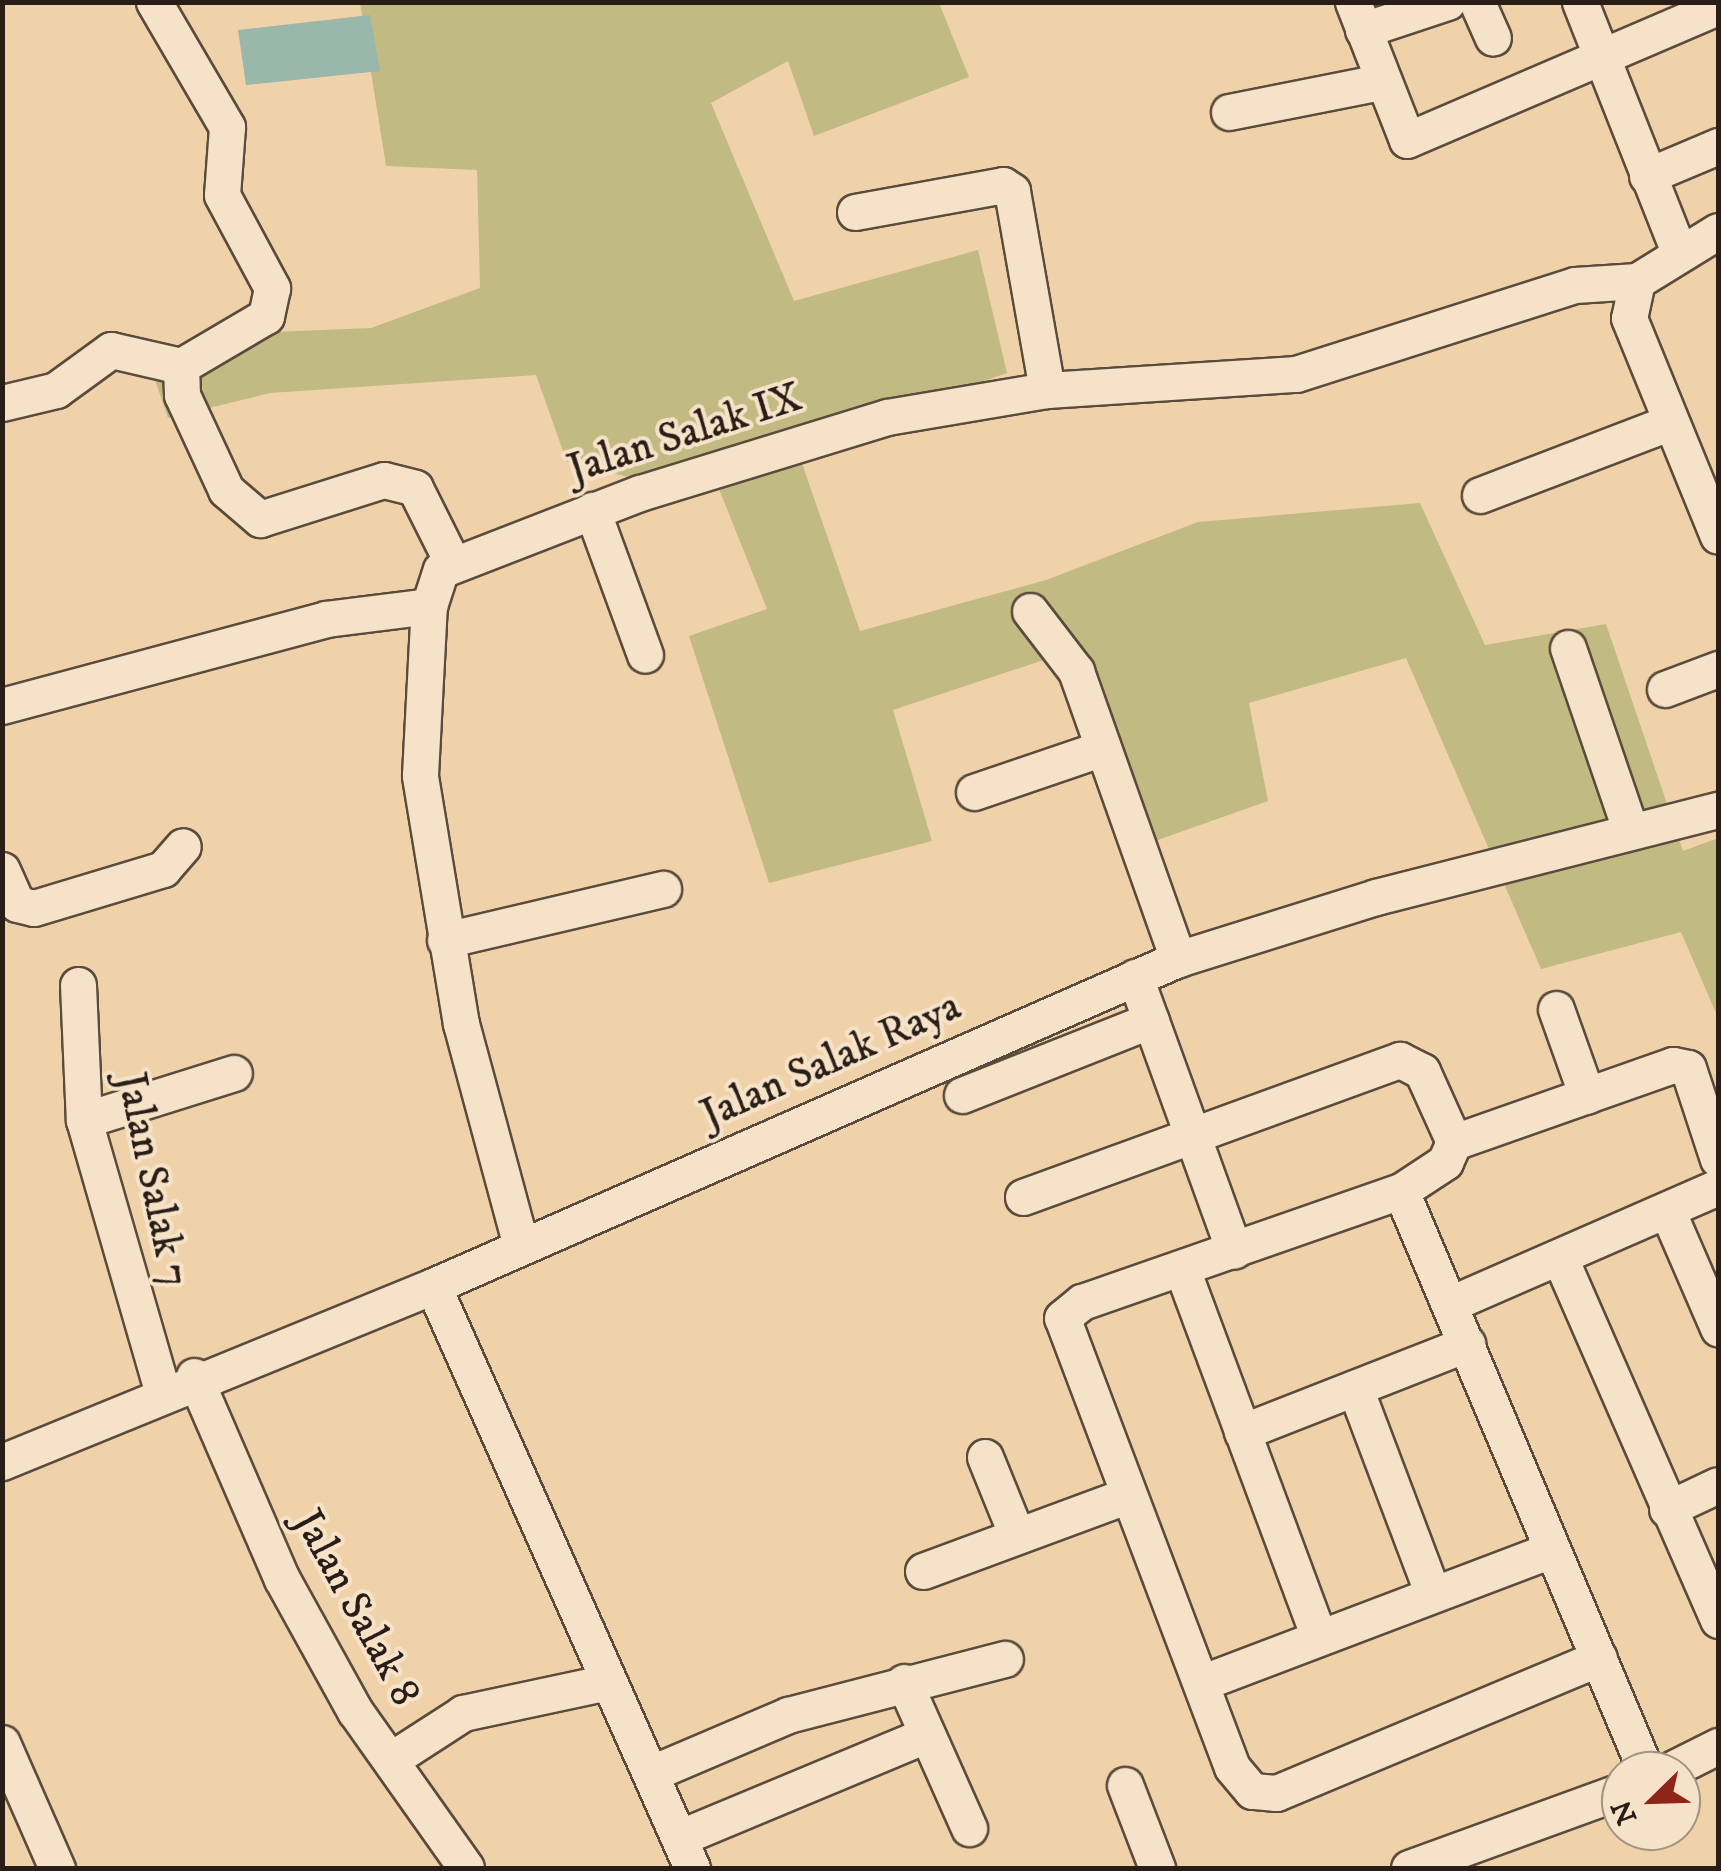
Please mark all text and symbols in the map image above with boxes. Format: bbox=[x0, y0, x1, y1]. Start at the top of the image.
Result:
street label: Jalan Salak IX bbox=[562, 372, 808, 496]
street label: Jalan Salak Raya bbox=[693, 981, 969, 1141]
street label: Jalan Salak 7 bbox=[105, 1068, 199, 1292]
street label: Jalan Salak 8 bbox=[282, 1501, 430, 1715]
north arrow bbox=[1601, 1751, 1701, 1851]
text: N bbox=[1604, 1795, 1645, 1830]

